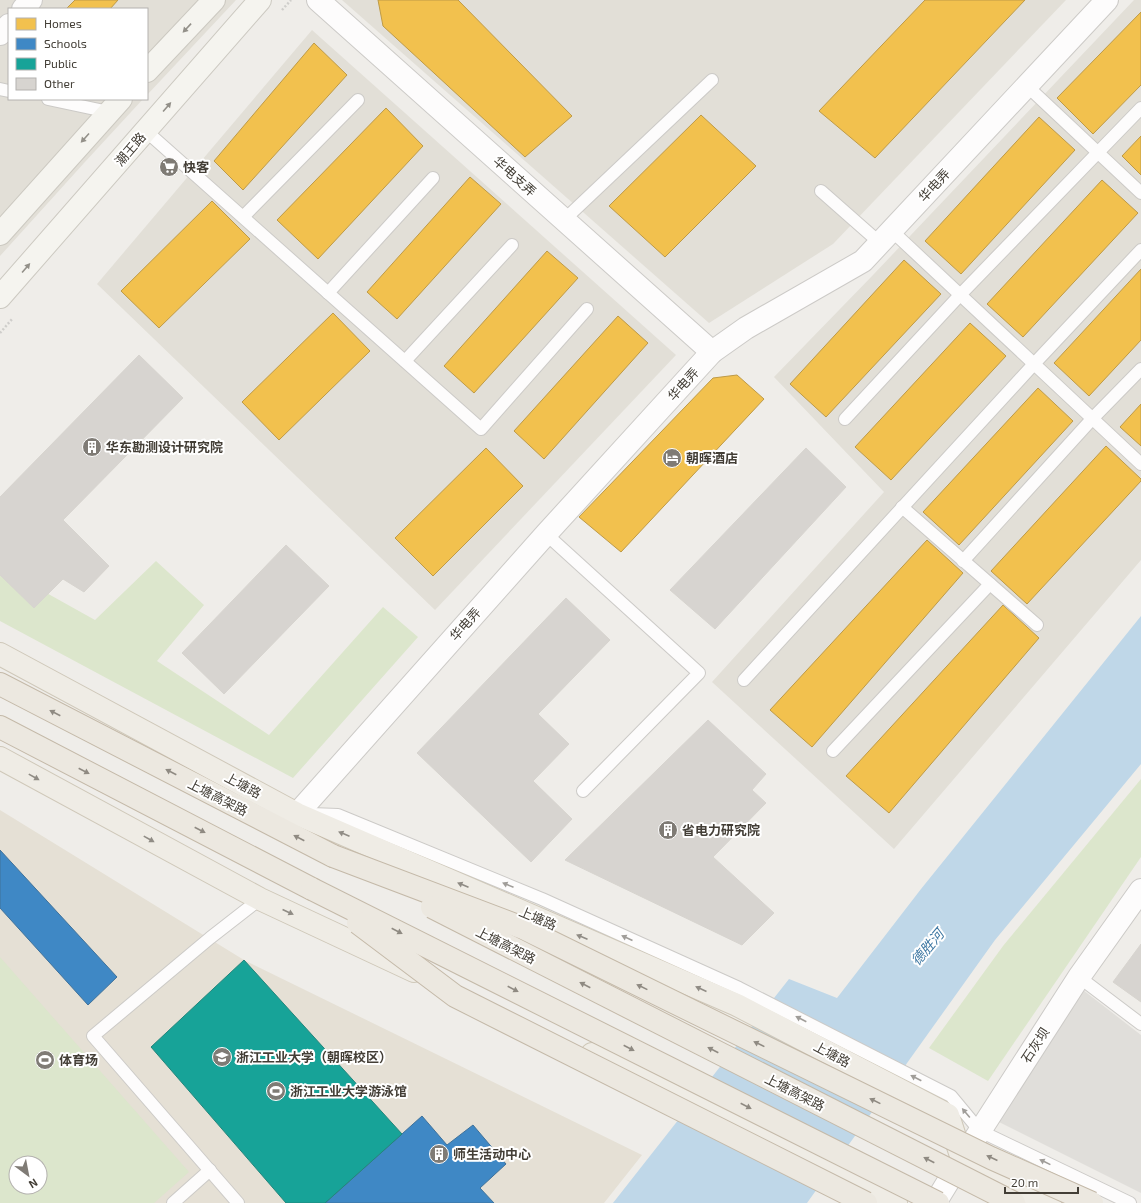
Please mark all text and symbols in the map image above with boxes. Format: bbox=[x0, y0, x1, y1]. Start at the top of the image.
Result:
legend bbox=[8, 8, 148, 100]
text: Homes bbox=[44, 16, 82, 30]
one-way arrow bbox=[183, 24, 192, 33]
text: Schools bbox=[44, 36, 87, 50]
text: Public bbox=[44, 56, 77, 70]
text: Other bbox=[44, 76, 75, 90]
one-way arrow bbox=[162, 102, 171, 112]
street label: 潮王路 bbox=[111, 129, 149, 169]
one-way arrow bbox=[81, 133, 90, 143]
street label: 华电支弄 bbox=[490, 153, 540, 199]
supermarket icon: 快客 bbox=[158, 156, 180, 178]
place label: 快客 bbox=[183, 159, 209, 175]
street label: 华电弄 bbox=[915, 165, 953, 205]
one-way arrow bbox=[21, 263, 30, 273]
street label: 华电弄 bbox=[664, 364, 702, 404]
building icon: 华东勘测设计研究院 bbox=[81, 436, 103, 458]
place label: 华东勘测设计研究院 bbox=[106, 439, 223, 455]
hotel icon: 朝晖酒店 bbox=[661, 447, 683, 469]
place label: 朝晖酒店 bbox=[686, 450, 738, 466]
street label: 华电弄 bbox=[446, 604, 484, 644]
one-way arrow bbox=[49, 710, 61, 716]
one-way arrow bbox=[79, 767, 90, 774]
one-way arrow bbox=[165, 769, 176, 776]
street label: 上塘路 bbox=[222, 769, 264, 801]
one-way arrow bbox=[28, 773, 40, 780]
street label: 上塘高架路 bbox=[185, 775, 251, 819]
building icon: 省电力研究院 bbox=[657, 819, 679, 841]
place label: 省电力研究院 bbox=[682, 822, 760, 838]
one-way arrow bbox=[194, 827, 206, 834]
one-way arrow bbox=[337, 830, 349, 836]
one-way arrow bbox=[143, 835, 154, 842]
one-way arrow bbox=[293, 835, 304, 842]
one-way arrow bbox=[457, 882, 469, 889]
one-way arrow bbox=[502, 882, 514, 888]
street label: 上塘路 bbox=[517, 903, 559, 933]
one-way arrow bbox=[283, 910, 295, 916]
street label: 上塘高架路 bbox=[473, 923, 539, 967]
water label: 德胜河 bbox=[907, 923, 949, 969]
one-way arrow bbox=[391, 928, 403, 934]
one-way arrow bbox=[577, 934, 588, 940]
one-way arrow bbox=[621, 935, 633, 941]
one-way arrow bbox=[579, 981, 591, 988]
one-way arrow bbox=[636, 984, 648, 990]
one-way arrow bbox=[507, 986, 519, 993]
one-way arrow bbox=[696, 986, 707, 992]
one-way arrow bbox=[795, 1016, 806, 1022]
street label: 石灰坝 bbox=[1018, 1024, 1052, 1066]
street label: 上塘路 bbox=[811, 1038, 853, 1070]
one-way arrow bbox=[753, 1041, 764, 1047]
one-way arrow bbox=[624, 1045, 635, 1051]
school or university icon: 浙江工业大学（朝晖校区） bbox=[211, 1046, 233, 1068]
one-way arrow bbox=[707, 1047, 719, 1053]
sports icon: 体育场 bbox=[34, 1049, 56, 1071]
place label: 浙江工业大学（朝晖校区） bbox=[236, 1049, 392, 1065]
place label: 体育场 bbox=[59, 1052, 98, 1068]
street label: 上塘高架路 bbox=[762, 1070, 828, 1114]
one-way arrow bbox=[911, 1075, 922, 1081]
sports icon: 浙江工业大学游泳馆 bbox=[265, 1080, 287, 1102]
place label: 浙江工业大学游泳馆 bbox=[290, 1083, 407, 1099]
one-way arrow bbox=[870, 1098, 881, 1104]
one-way arrow bbox=[740, 1103, 751, 1109]
one-way arrow bbox=[961, 1108, 970, 1119]
building icon: 师生活动中心 bbox=[428, 1143, 450, 1165]
place label: 师生活动中心 bbox=[453, 1146, 531, 1162]
north arrow bbox=[8, 1155, 48, 1195]
one-way arrow bbox=[986, 1155, 998, 1161]
one-way arrow bbox=[923, 1157, 935, 1163]
one-way arrow bbox=[1039, 1159, 1050, 1165]
scale bar bbox=[1005, 1169, 1078, 1195]
text: 20 m bbox=[1011, 1175, 1038, 1189]
text: N bbox=[27, 1176, 40, 1192]

